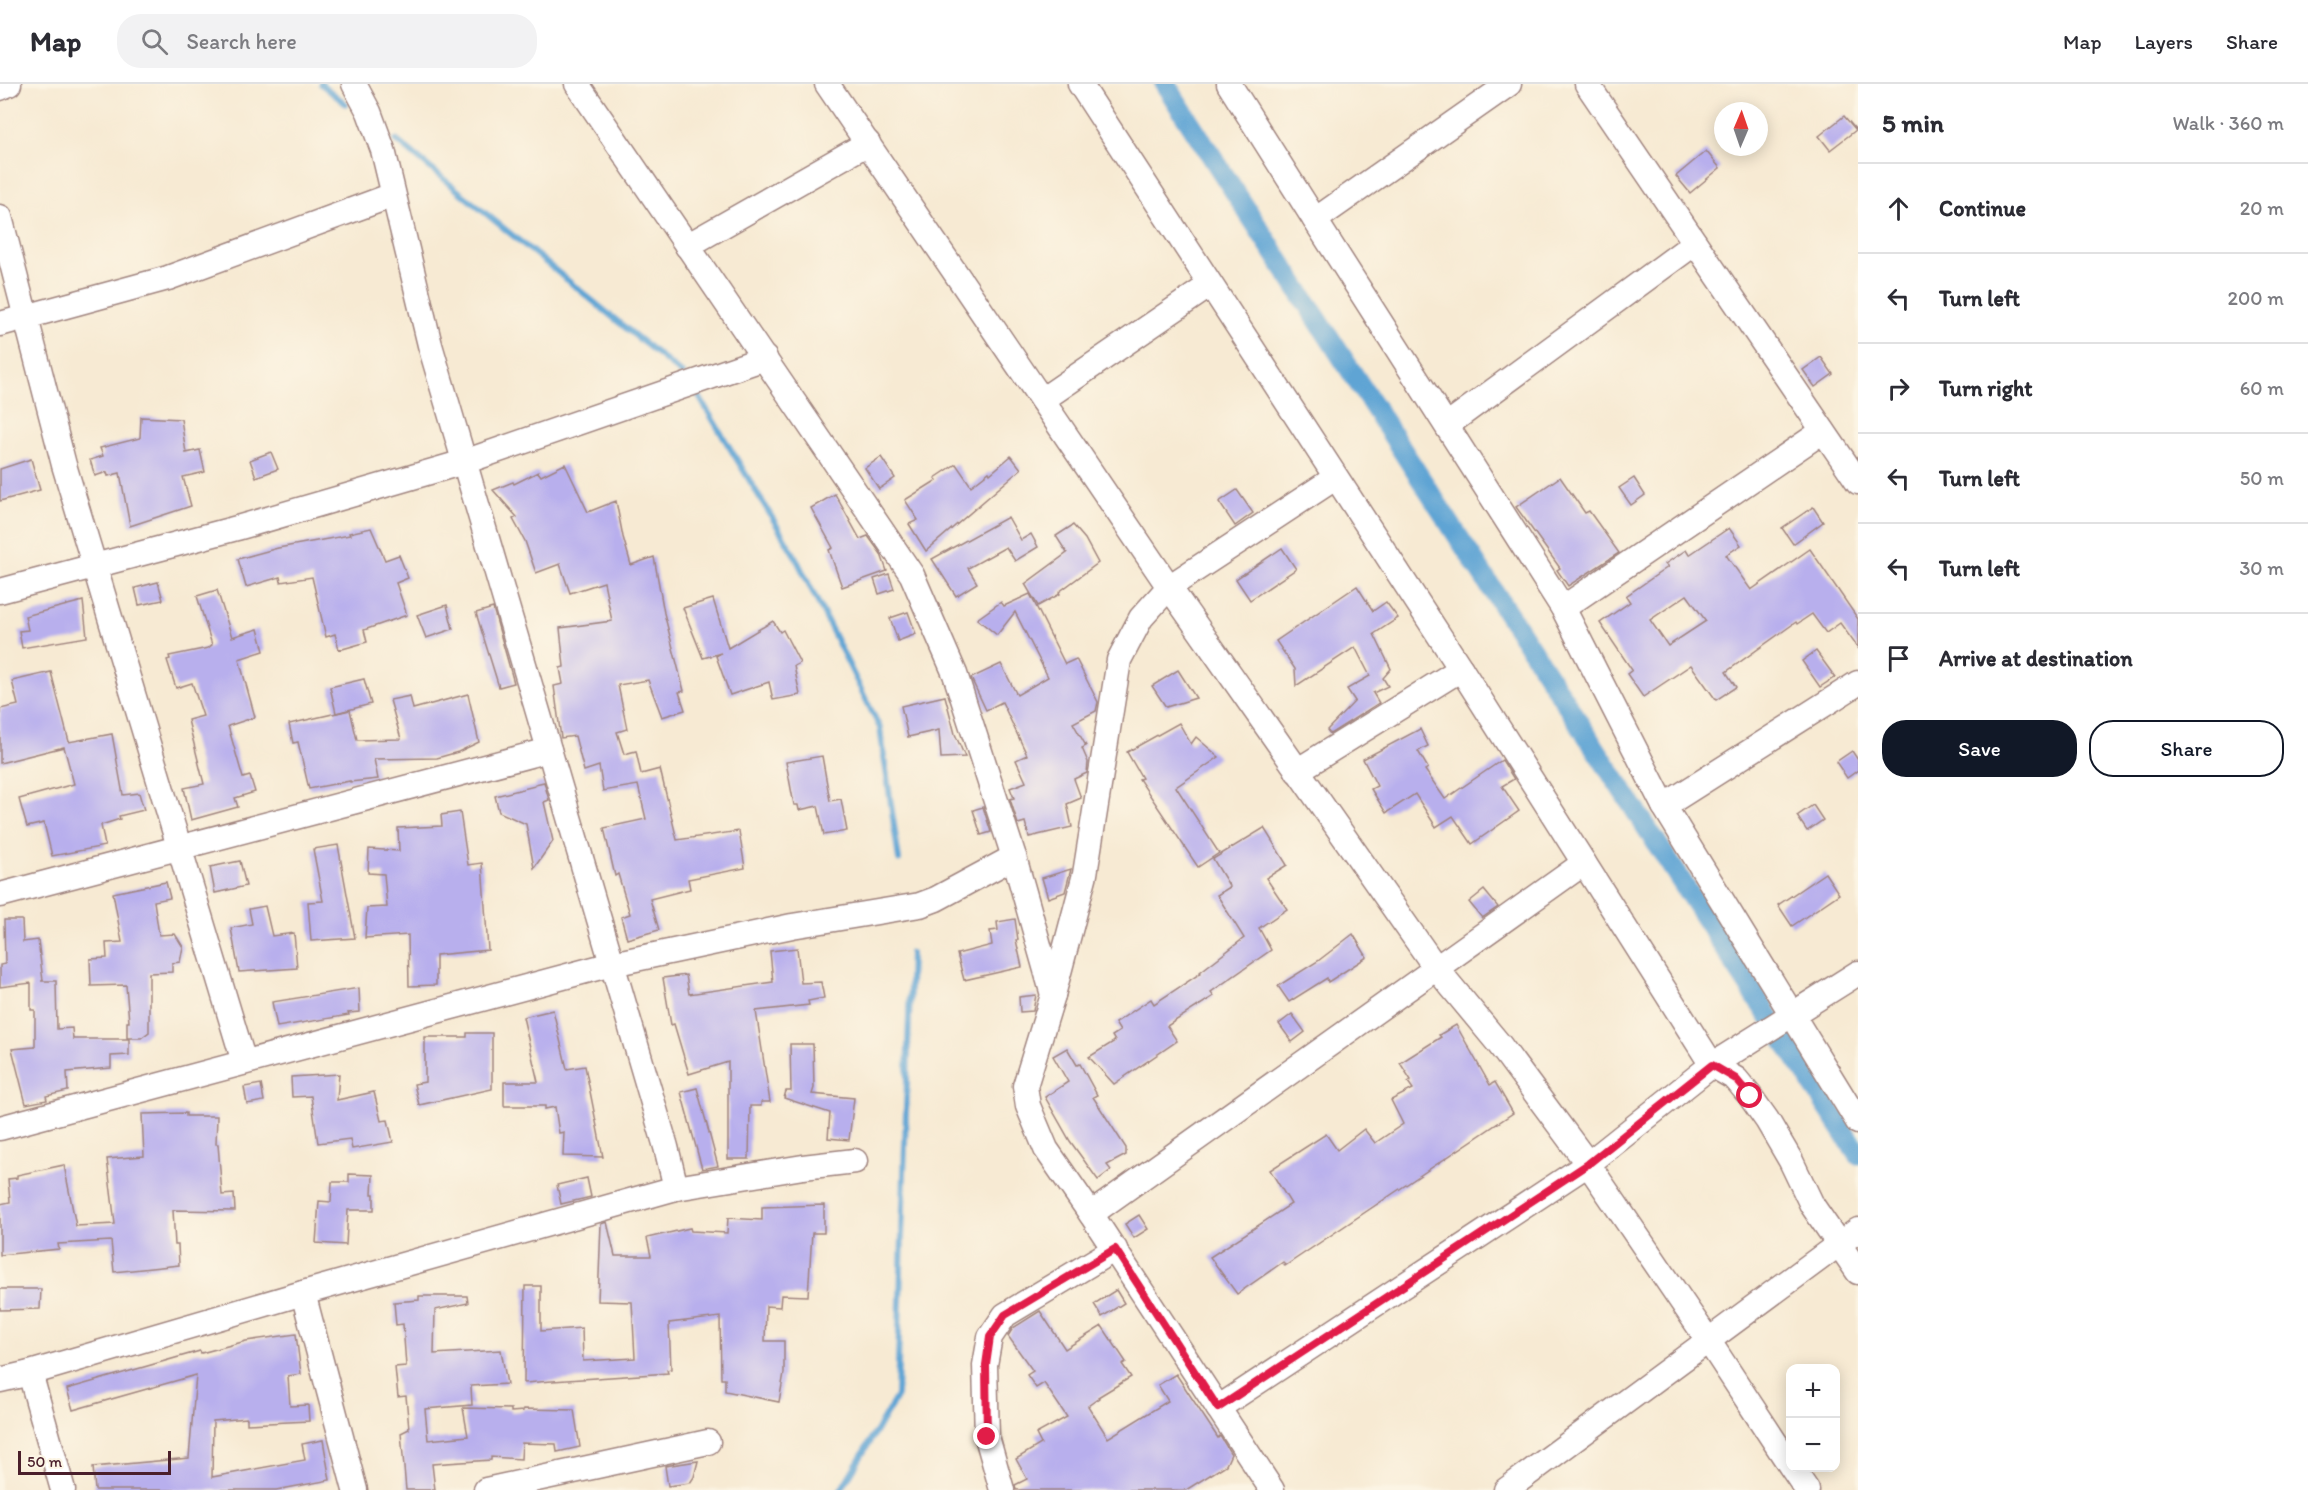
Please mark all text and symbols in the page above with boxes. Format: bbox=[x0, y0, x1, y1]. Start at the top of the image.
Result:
search box bbox=[117, 14, 537, 68]
text: Map bbox=[30, 24, 81, 58]
icon: search bbox=[138, 25, 171, 58]
text: Search here bbox=[186, 28, 297, 55]
text: Map bbox=[2063, 29, 2102, 54]
text: Layers bbox=[2135, 29, 2193, 54]
text: Share bbox=[2226, 29, 2278, 54]
north arrow bbox=[1714, 102, 1768, 156]
text: 5 min bbox=[1882, 107, 1944, 139]
text: Walk · 360 m bbox=[2172, 111, 2284, 135]
icon: ahead bbox=[1882, 192, 1915, 225]
text: Continue bbox=[1939, 195, 2026, 222]
text: 20 m bbox=[2240, 196, 2284, 220]
icon: left bbox=[1882, 282, 1915, 315]
text: Turn left bbox=[1939, 285, 2020, 312]
text: 200 m bbox=[2228, 286, 2284, 310]
icon: right bbox=[1882, 372, 1915, 405]
text: Turn right bbox=[1939, 375, 2033, 402]
text: 60 m bbox=[2240, 376, 2284, 400]
icon: left bbox=[1882, 462, 1915, 495]
text: Turn left bbox=[1939, 465, 2020, 492]
text: 50 m bbox=[2240, 466, 2284, 490]
icon: left bbox=[1882, 552, 1915, 585]
text: Turn left bbox=[1939, 555, 2020, 582]
text: 30 m bbox=[2239, 556, 2284, 580]
icon: arrive bbox=[1882, 642, 1915, 675]
text: Arrive at destination bbox=[1939, 645, 2133, 672]
button: Save bbox=[1882, 720, 2077, 777]
button: Share bbox=[2089, 720, 2284, 777]
route start bbox=[1736, 1082, 1762, 1108]
map controls bbox=[1786, 1364, 1840, 1472]
button: + bbox=[1786, 1364, 1840, 1418]
button: − bbox=[1786, 1418, 1840, 1472]
route end bbox=[973, 1423, 999, 1449]
scale bar bbox=[18, 1448, 171, 1476]
text: 50 m bbox=[27, 1452, 62, 1471]

